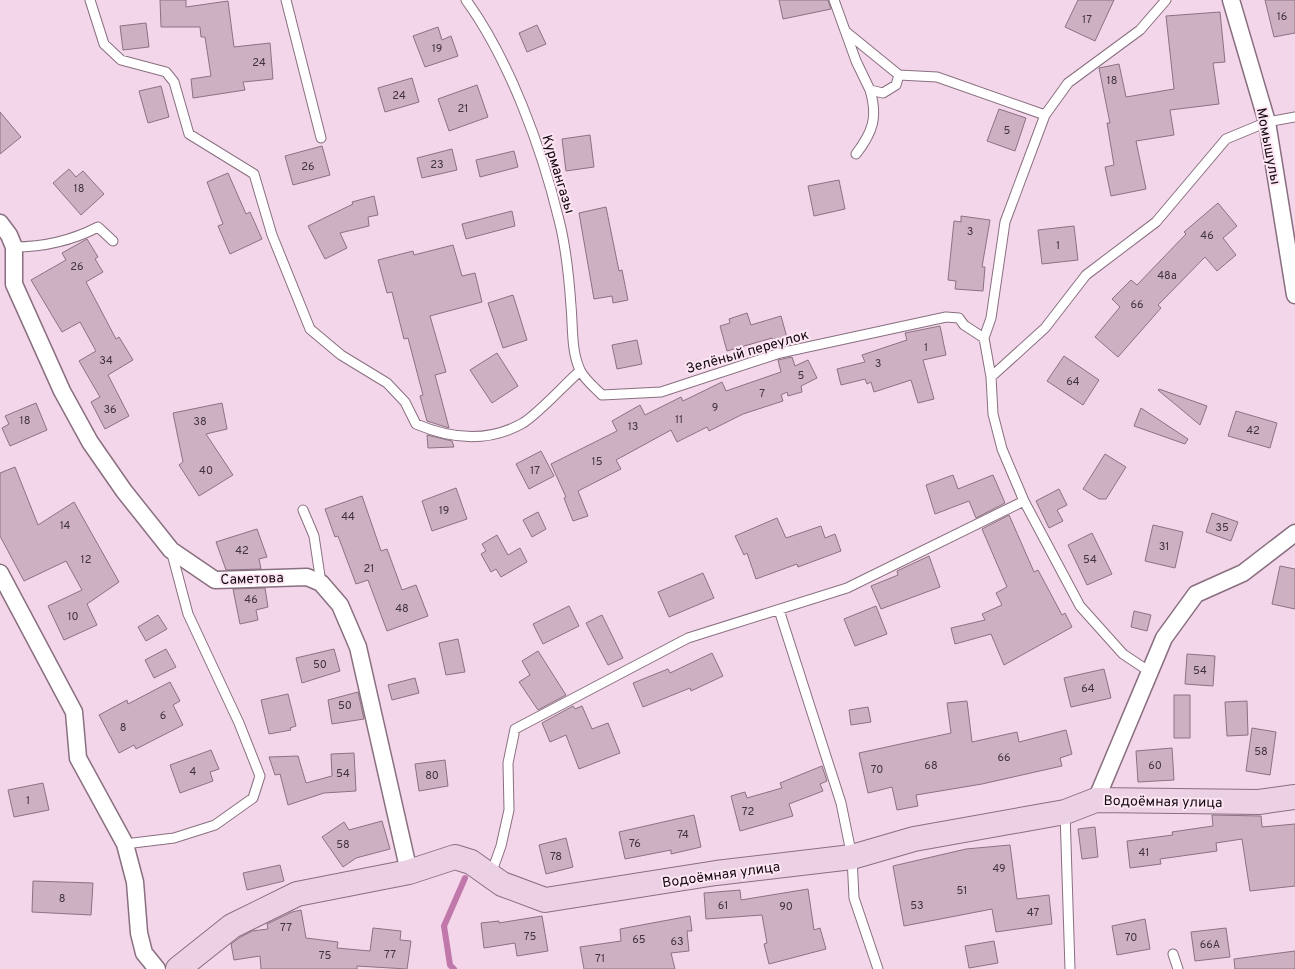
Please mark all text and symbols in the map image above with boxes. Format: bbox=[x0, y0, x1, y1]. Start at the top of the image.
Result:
house number: 16 bbox=[1277, 10, 1287, 24]
house number: 17 bbox=[1082, 13, 1092, 27]
house number: 19 bbox=[432, 42, 442, 56]
house number: 24 bbox=[252, 56, 266, 70]
house number: 18 bbox=[1107, 74, 1117, 88]
house number: 24 bbox=[392, 89, 406, 103]
house number: 21 bbox=[458, 102, 468, 116]
street label: Момышулы bbox=[1252, 107, 1283, 186]
house number: 5 bbox=[1004, 124, 1011, 138]
street label: Курмангазы bbox=[538, 133, 578, 216]
house number: 23 bbox=[430, 158, 444, 172]
house number: 26 bbox=[301, 160, 315, 174]
house number: 18 bbox=[74, 182, 84, 196]
house number: 3 bbox=[967, 225, 973, 239]
house number: 46 bbox=[1200, 229, 1214, 243]
house number: 1 bbox=[1056, 239, 1060, 253]
house number: 26 bbox=[70, 260, 84, 274]
house number: 48а bbox=[1157, 269, 1177, 283]
house number: 66 bbox=[1130, 298, 1144, 312]
street label: Зелёный переулок bbox=[684, 327, 811, 378]
house number: 1 bbox=[924, 341, 928, 355]
house number: 34 bbox=[99, 354, 113, 368]
house number: 3 bbox=[875, 357, 881, 371]
house number: 5 bbox=[798, 369, 805, 383]
house number: 64 bbox=[1066, 375, 1080, 389]
house number: 7 bbox=[759, 387, 765, 401]
house number: 9 bbox=[712, 401, 718, 415]
house number: 36 bbox=[103, 403, 117, 417]
house number: 11 bbox=[675, 413, 683, 427]
house number: 18 bbox=[20, 414, 30, 428]
house number: 38 bbox=[193, 415, 207, 429]
house number: 13 bbox=[628, 420, 638, 434]
house number: 42 bbox=[1246, 424, 1260, 438]
house number: 15 bbox=[592, 455, 603, 469]
house number: 40 bbox=[199, 464, 213, 478]
house number: 17 bbox=[530, 464, 540, 478]
house number: 19 bbox=[439, 504, 449, 518]
house number: 44 bbox=[341, 510, 355, 524]
house number: 14 bbox=[60, 519, 71, 533]
house number: 35 bbox=[1215, 521, 1229, 535]
house number: 31 bbox=[1159, 540, 1169, 554]
house number: 42 bbox=[235, 544, 249, 558]
house number: 12 bbox=[81, 553, 91, 567]
house number: 54 bbox=[1083, 553, 1097, 567]
house number: 21 bbox=[364, 562, 374, 576]
street label: Саметова bbox=[220, 570, 284, 589]
house number: 46 bbox=[244, 593, 258, 607]
house number: 48 bbox=[395, 602, 409, 616]
house number: 10 bbox=[67, 610, 79, 624]
house number: 50 bbox=[313, 658, 327, 672]
house number: 54 bbox=[1193, 664, 1207, 678]
house number: 64 bbox=[1081, 682, 1095, 696]
house number: 50 bbox=[338, 699, 352, 713]
house number: 6 bbox=[160, 709, 166, 723]
house number: 8 bbox=[120, 721, 126, 735]
house number: 58 bbox=[1254, 745, 1268, 759]
house number: 66 bbox=[997, 751, 1011, 765]
house number: 68 bbox=[924, 759, 938, 773]
house number: 60 bbox=[1148, 759, 1162, 773]
house number: 70 bbox=[871, 763, 883, 777]
house number: 4 bbox=[190, 765, 197, 779]
house number: 54 bbox=[336, 767, 350, 781]
house number: 80 bbox=[425, 769, 439, 783]
street label: Водоёмная улица bbox=[1103, 793, 1223, 812]
house number: 1 bbox=[26, 794, 30, 808]
house number: 72 bbox=[742, 805, 754, 819]
house number: 74 bbox=[677, 828, 689, 842]
house number: 76 bbox=[629, 837, 641, 851]
house number: 58 bbox=[336, 838, 350, 852]
house number: 41 bbox=[1139, 846, 1149, 860]
house number: 78 bbox=[550, 850, 562, 864]
street label: Водоёмная улица bbox=[661, 859, 781, 892]
house number: 49 bbox=[992, 862, 1006, 876]
house number: 51 bbox=[957, 884, 967, 898]
house number: 8 bbox=[59, 892, 65, 906]
house number: 61 bbox=[718, 899, 728, 913]
house number: 53 bbox=[910, 899, 924, 913]
house number: 90 bbox=[779, 900, 793, 914]
house number: 47 bbox=[1027, 906, 1039, 920]
house number: 77 bbox=[280, 921, 292, 935]
house number: 75 bbox=[524, 930, 536, 944]
house number: 70 bbox=[1125, 931, 1137, 945]
house number: 65 bbox=[632, 933, 646, 947]
house number: 63 bbox=[670, 935, 684, 949]
house number: 66А bbox=[1200, 938, 1220, 952]
house number: 77 bbox=[384, 948, 396, 962]
house number: 75 bbox=[319, 949, 331, 963]
house number: 71 bbox=[595, 952, 605, 966]

